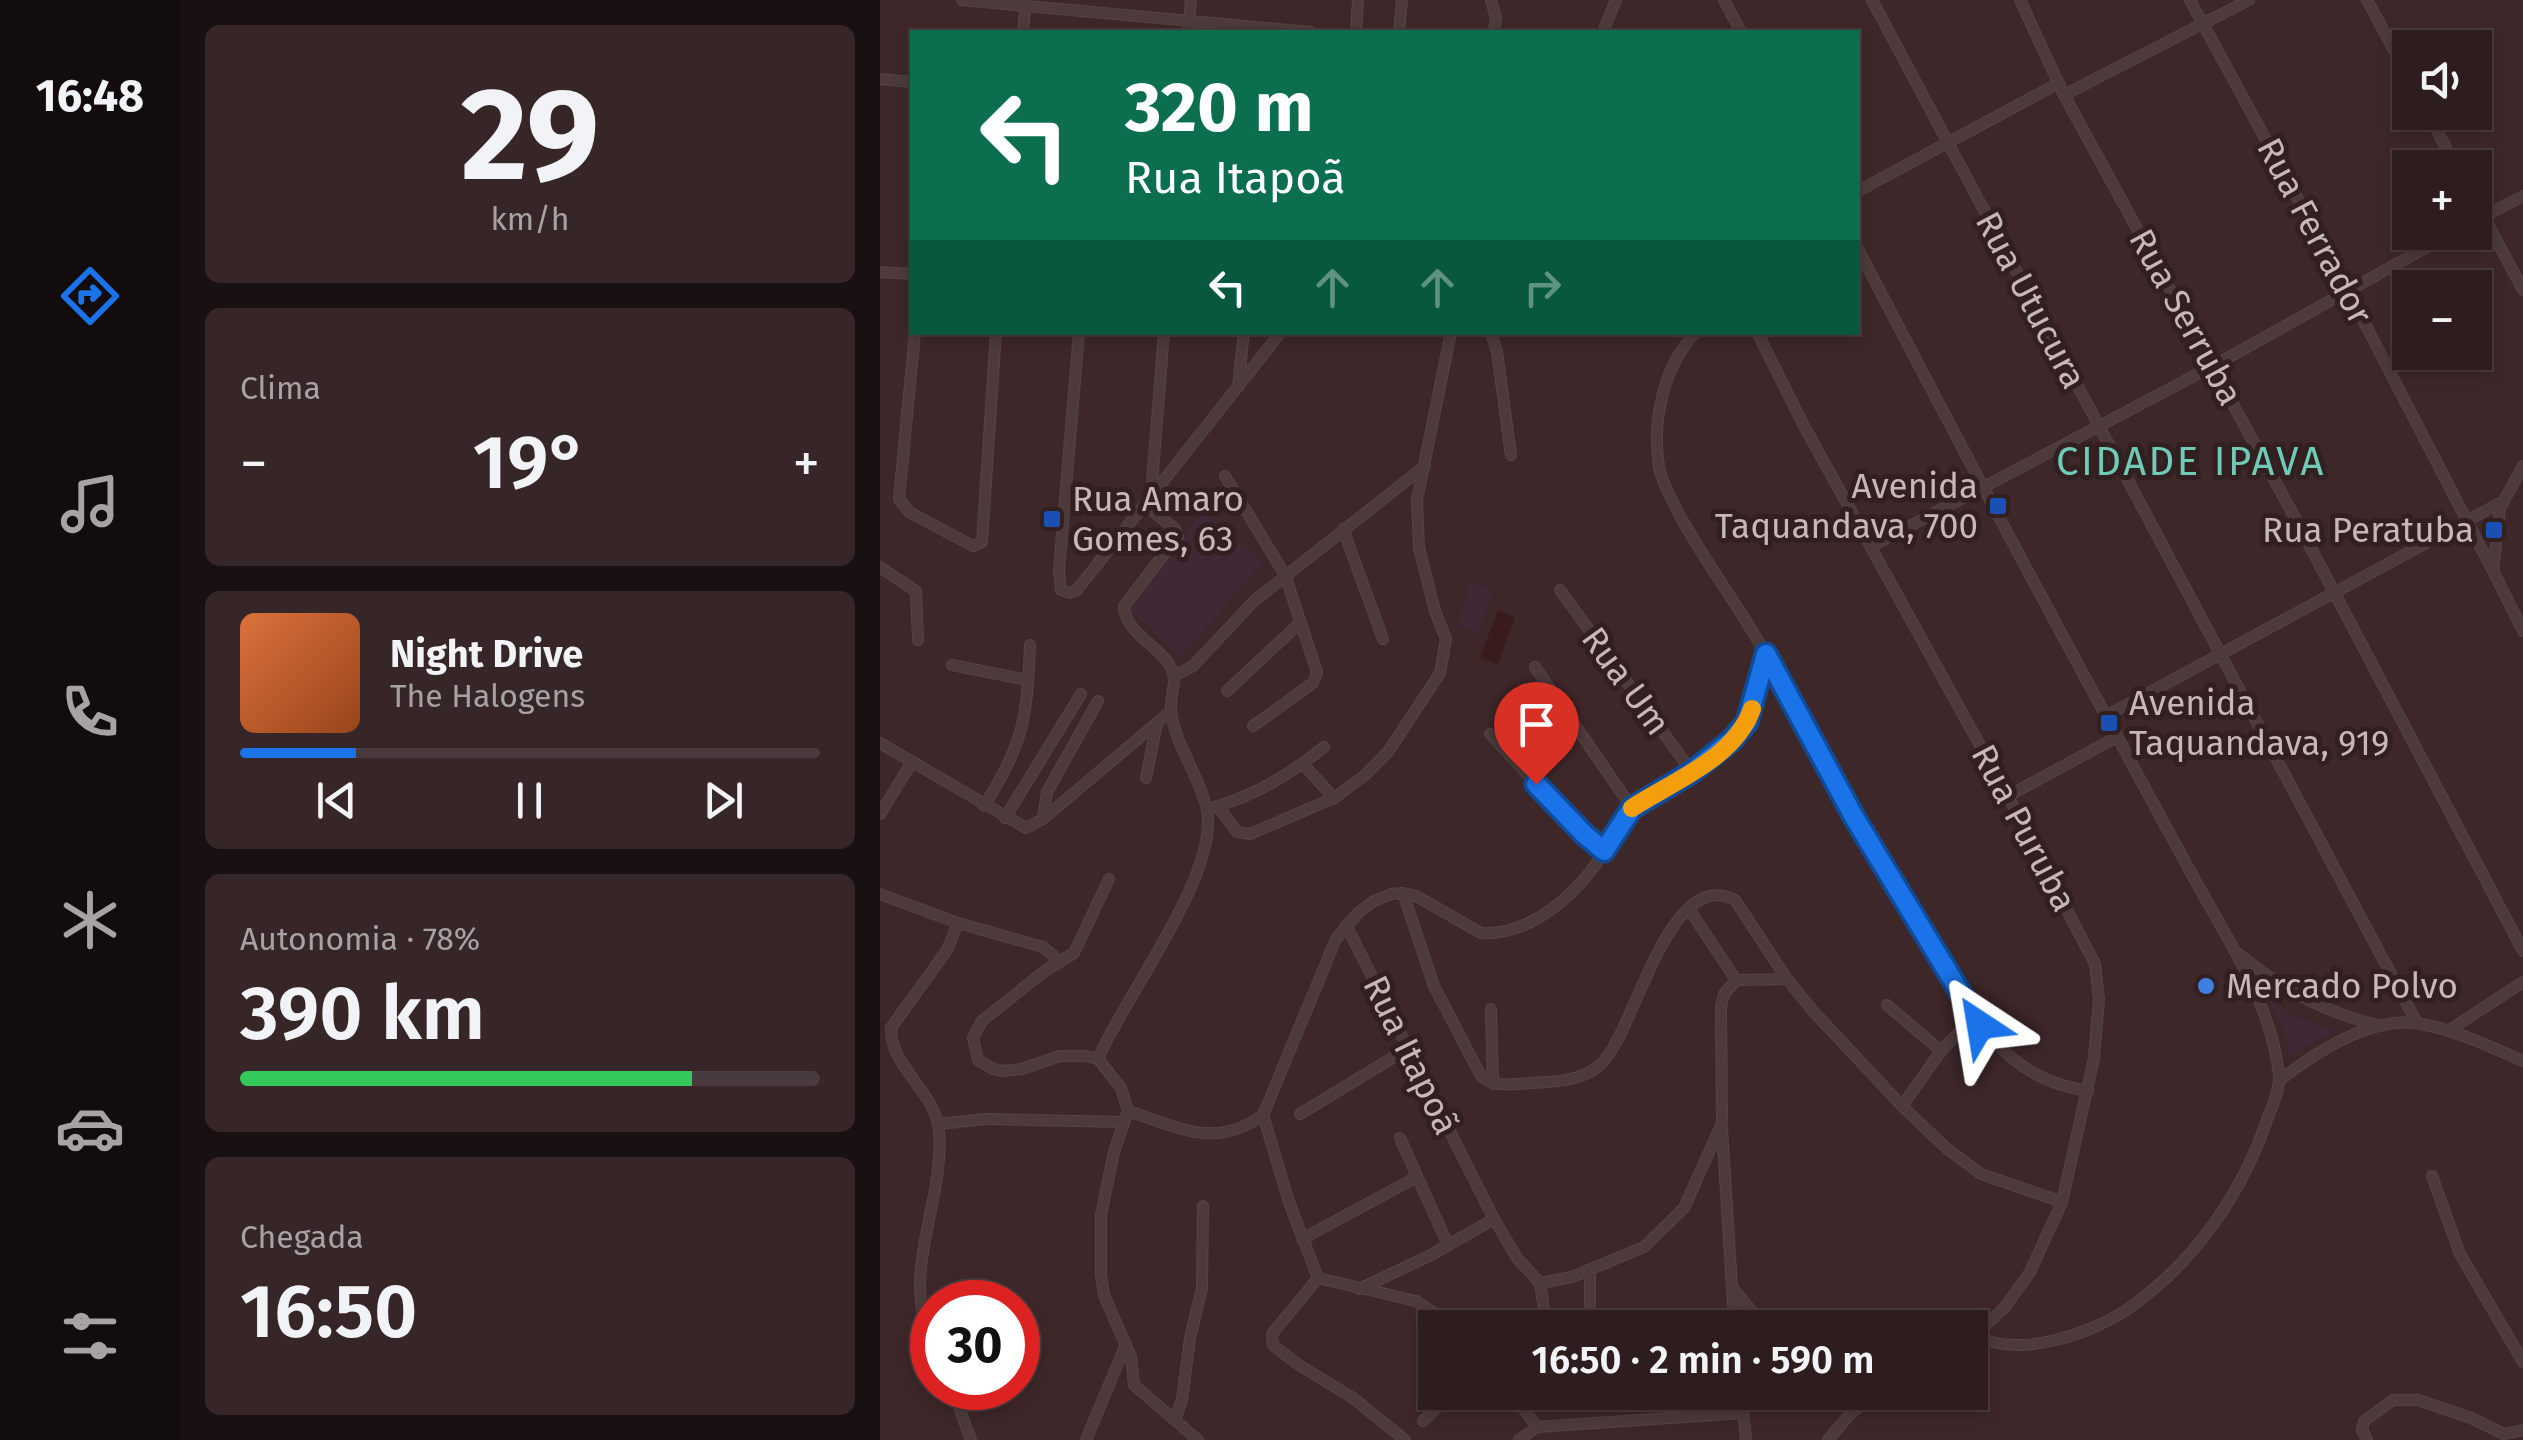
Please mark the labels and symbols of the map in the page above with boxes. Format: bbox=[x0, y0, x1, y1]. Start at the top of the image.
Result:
street label: Rua Ferrador bbox=[2248, 131, 2382, 332]
street label: Rua Utucura bbox=[1967, 204, 2095, 396]
street label: Rua Serruba bbox=[2120, 222, 2252, 412]
district label: CIDADE IPAVA bbox=[2056, 438, 2326, 486]
place label: Avenida Taquandava, 700 bbox=[1715, 465, 1978, 547]
place label: Rua Amaro Gomes, 63 bbox=[1072, 478, 1244, 560]
marker: Avenida Taquandava, 700 bbox=[1987, 495, 2009, 517]
marker: Rua Amaro Gomes, 63 bbox=[1041, 508, 1063, 530]
place label: Rua Peratuba bbox=[2262, 509, 2474, 551]
marker: Rua Peratuba bbox=[2483, 519, 2505, 541]
street label: Rua Um bbox=[1573, 619, 1679, 743]
pin bbox=[1494, 682, 1579, 785]
place label: Avenida Taquandava, 919 bbox=[2129, 682, 2389, 764]
marker: Avenida Taquandava, 919 bbox=[2098, 712, 2120, 734]
street label: Rua Puruba bbox=[1963, 737, 2085, 919]
place label: Mercado Polvo bbox=[2226, 965, 2458, 1007]
street label: Rua Itapoã bbox=[1355, 969, 1467, 1141]
position arrow bbox=[1928, 973, 2032, 1077]
marker: Mercado Polvo bbox=[2195, 975, 2217, 997]
speed limit sign: 30 bbox=[910, 1280, 1040, 1410]

